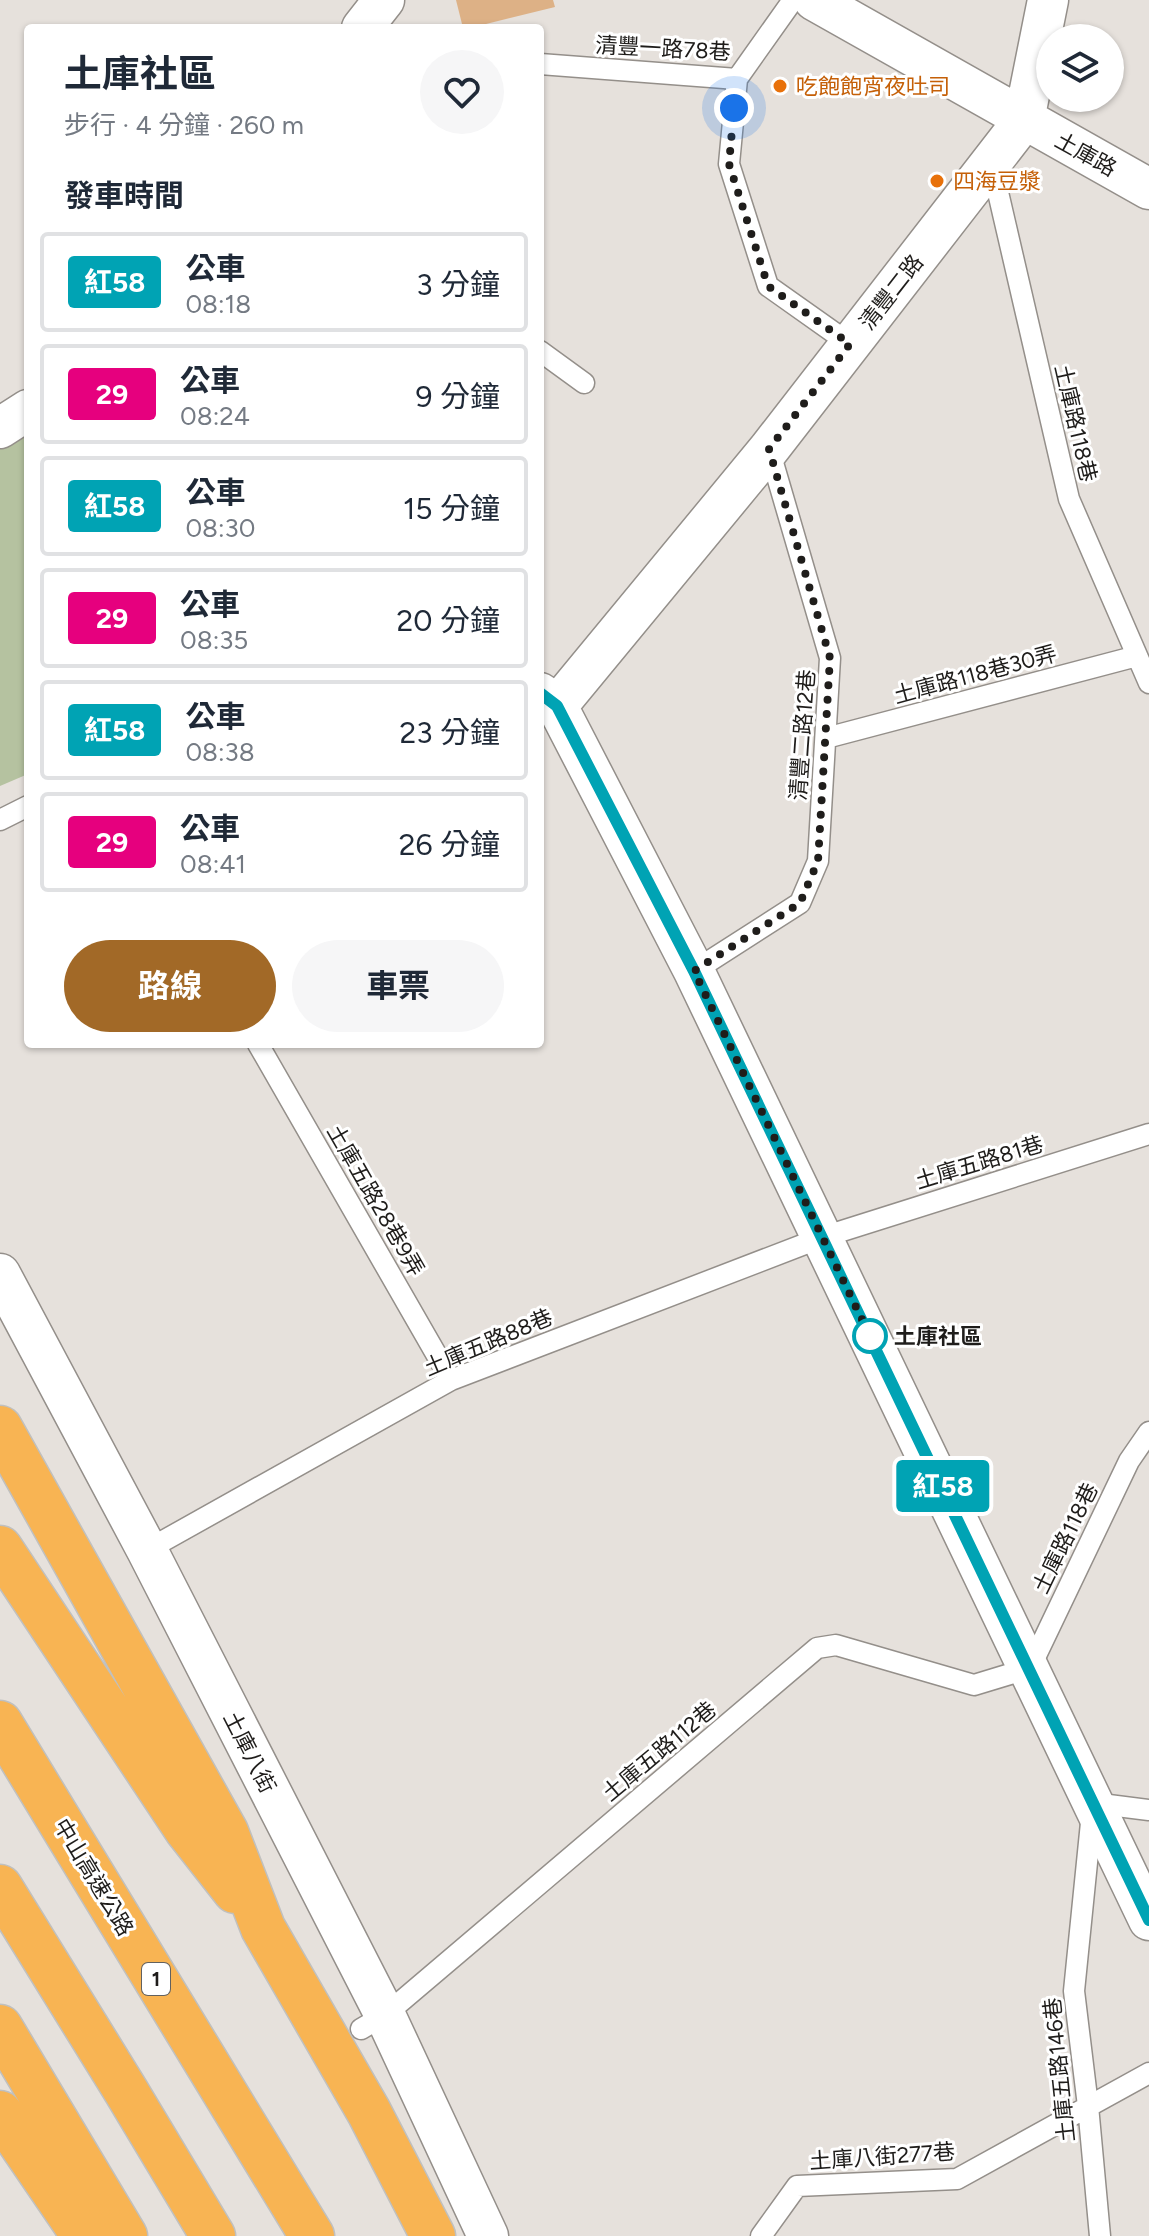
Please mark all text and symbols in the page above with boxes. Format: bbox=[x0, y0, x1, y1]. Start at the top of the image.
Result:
map controls bbox=[1036, 24, 1124, 112]
button: layers bbox=[1036, 24, 1124, 112]
street label: 清豐一路78巷 bbox=[595, 31, 731, 66]
button: heart bbox=[420, 50, 504, 134]
text: 土庫社區 bbox=[64, 51, 216, 97]
place label: 吃飽飽宵夜吐司 bbox=[796, 73, 950, 100]
marker: 吃飽飽宵夜吐司 bbox=[771, 77, 789, 95]
your location bbox=[714, 88, 754, 128]
text: 步行 · 4 分鐘 · 260 m bbox=[64, 109, 304, 141]
street label: 土庫路 bbox=[1050, 127, 1121, 182]
place label: 四海豆漿 bbox=[953, 168, 1041, 195]
marker: 四海豆漿 bbox=[928, 172, 946, 190]
text: 發車時間 bbox=[64, 177, 184, 214]
street label: 清豐二路 bbox=[854, 249, 929, 335]
text: 公車 bbox=[185, 250, 245, 287]
text: 紅58 bbox=[84, 265, 145, 299]
text: 3 分鐘 bbox=[416, 266, 500, 303]
text: 08:18 bbox=[185, 288, 251, 320]
text: 公車 bbox=[180, 362, 240, 399]
street label: 土庫路118巷 bbox=[1049, 362, 1102, 484]
text: 29 bbox=[96, 377, 128, 411]
text: 9 分鐘 bbox=[416, 378, 500, 415]
text: 08:24 bbox=[180, 400, 250, 432]
text: 公車 bbox=[185, 474, 245, 511]
text: 紅58 bbox=[84, 489, 145, 523]
text: 15 分鐘 bbox=[403, 490, 500, 527]
text: 08:30 bbox=[185, 512, 255, 544]
text: 公車 bbox=[180, 586, 240, 623]
text: 29 bbox=[96, 601, 128, 635]
text: 20 分鐘 bbox=[397, 602, 500, 639]
text: 08:35 bbox=[180, 624, 248, 656]
street label: 土庫路118巷30弄 bbox=[891, 640, 1060, 709]
street label: 清豐二路12巷 bbox=[784, 669, 821, 802]
text: 公車 bbox=[185, 698, 245, 735]
text: 紅58 bbox=[84, 713, 145, 747]
text: 23 分鐘 bbox=[400, 714, 500, 751]
text: 08:38 bbox=[185, 736, 255, 768]
text: 公車 bbox=[180, 810, 240, 847]
text: 29 bbox=[96, 825, 128, 859]
text: 26 分鐘 bbox=[399, 826, 500, 863]
text: 08:41 bbox=[180, 848, 246, 880]
button: 路線 bbox=[64, 940, 276, 1032]
button: 車票 bbox=[292, 940, 504, 1032]
street label: 土庫五路28巷9弄 bbox=[321, 1120, 430, 1281]
street label: 土庫五路81巷 bbox=[912, 1130, 1047, 1195]
street label: 土庫五路88巷 bbox=[420, 1303, 557, 1382]
marker: 土庫社區 bbox=[853, 1319, 887, 1353]
place label: 土庫社區 bbox=[894, 1323, 982, 1350]
line badge: 紅58 bbox=[897, 1460, 989, 1512]
text: 紅58 bbox=[912, 1469, 974, 1503]
street label: 土庫路118巷 bbox=[1027, 1479, 1104, 1598]
street label: 土庫五路112巷 bbox=[597, 1696, 722, 1807]
street label: 土庫八街 bbox=[218, 1707, 282, 1798]
street label: 中山高速公路 bbox=[48, 1814, 139, 1941]
road number: 1 bbox=[142, 1963, 170, 1995]
street label: 土庫五路146巷 bbox=[1038, 1996, 1081, 2144]
street label: 土庫八街277巷 bbox=[808, 2138, 956, 2175]

